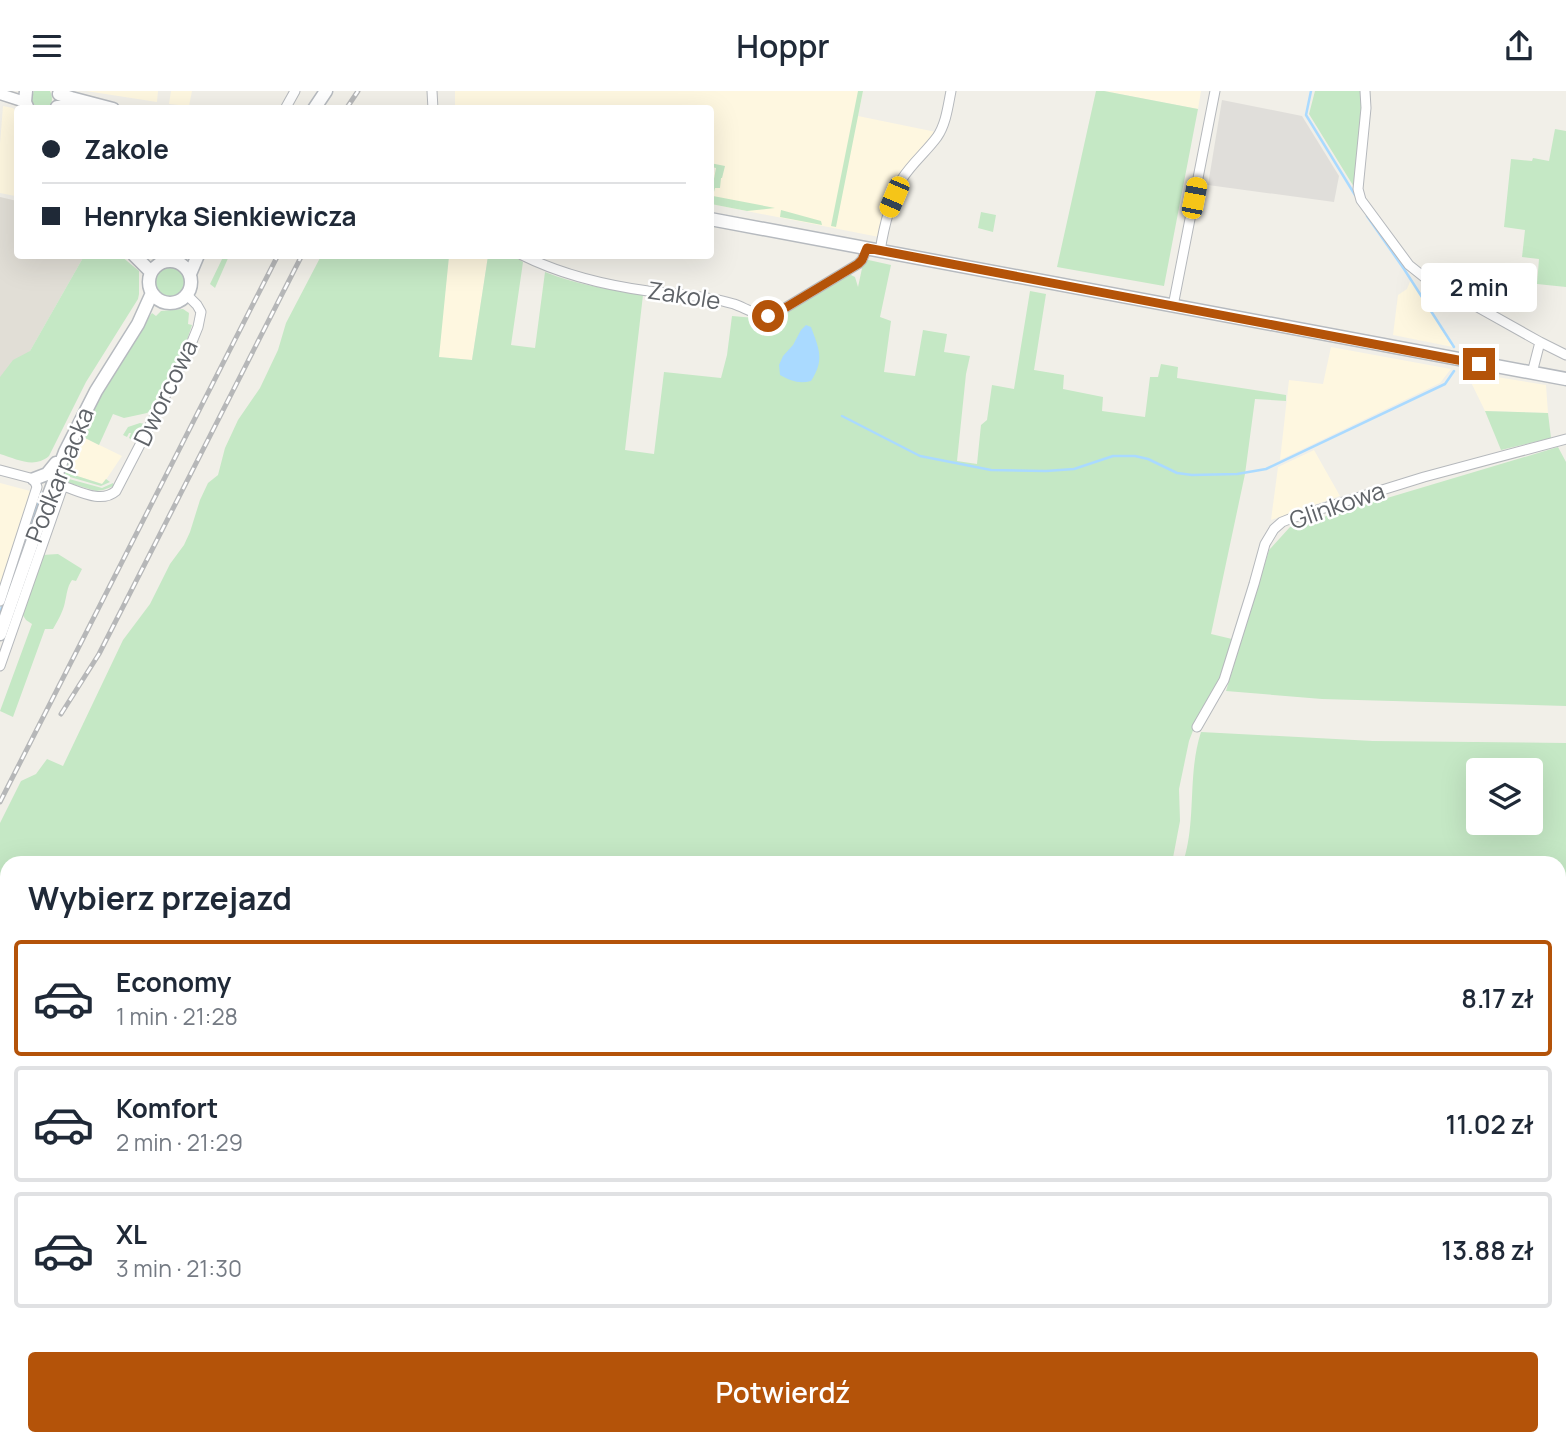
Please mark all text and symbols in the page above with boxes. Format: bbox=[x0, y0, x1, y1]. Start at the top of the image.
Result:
text: Hoppr bbox=[736, 24, 830, 68]
icon: menu bbox=[28, 27, 66, 65]
icon: share bbox=[1500, 27, 1538, 65]
text: Zakole bbox=[84, 131, 169, 167]
car bbox=[877, 174, 912, 220]
car bbox=[1180, 175, 1209, 221]
text: Henryka Sienkiewicza bbox=[84, 198, 356, 234]
callout: 2 min bbox=[1421, 263, 1537, 311]
text: 2 min bbox=[1450, 271, 1508, 303]
street label: Zakole bbox=[645, 272, 723, 317]
route start bbox=[752, 300, 784, 332]
street label: Dworcowa bbox=[125, 334, 205, 451]
route end bbox=[1463, 348, 1495, 380]
street label: Podkarpacka bbox=[17, 402, 101, 547]
street label: Glinkowa bbox=[1284, 473, 1389, 536]
map controls bbox=[1466, 758, 1543, 835]
button: layers bbox=[1466, 758, 1543, 835]
text: Wybierz przejazd bbox=[28, 876, 292, 920]
text: Economy bbox=[116, 964, 231, 1000]
icon: car bbox=[32, 967, 95, 1030]
text: 8.17 zł bbox=[1461, 980, 1534, 1016]
text: 1 min · 21:28 bbox=[116, 1000, 238, 1032]
text: Komfort bbox=[116, 1090, 218, 1126]
icon: car bbox=[32, 1093, 95, 1156]
text: 11.02 zł bbox=[1446, 1106, 1534, 1142]
text: 2 min · 21:29 bbox=[116, 1126, 243, 1158]
text: XL bbox=[116, 1216, 147, 1252]
icon: car bbox=[32, 1219, 95, 1282]
text: 13.88 zł bbox=[1441, 1232, 1534, 1268]
text: 3 min · 21:30 bbox=[116, 1252, 242, 1284]
button: Potwierdź bbox=[28, 1352, 1538, 1432]

